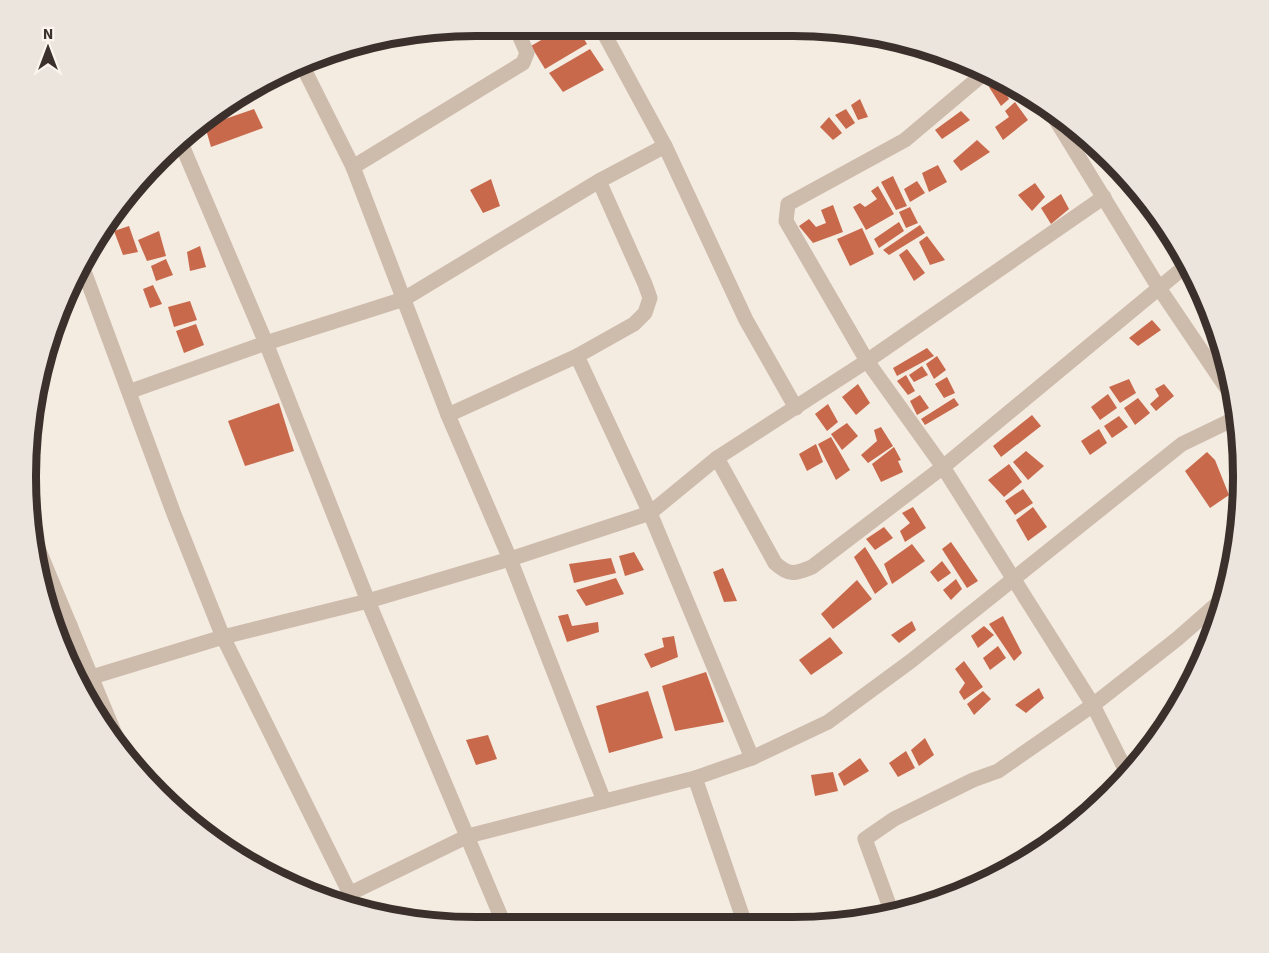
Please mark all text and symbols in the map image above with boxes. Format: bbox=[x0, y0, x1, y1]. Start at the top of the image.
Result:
north arrow bbox=[18, 18, 78, 78]
text: N bbox=[43, 23, 53, 45]

